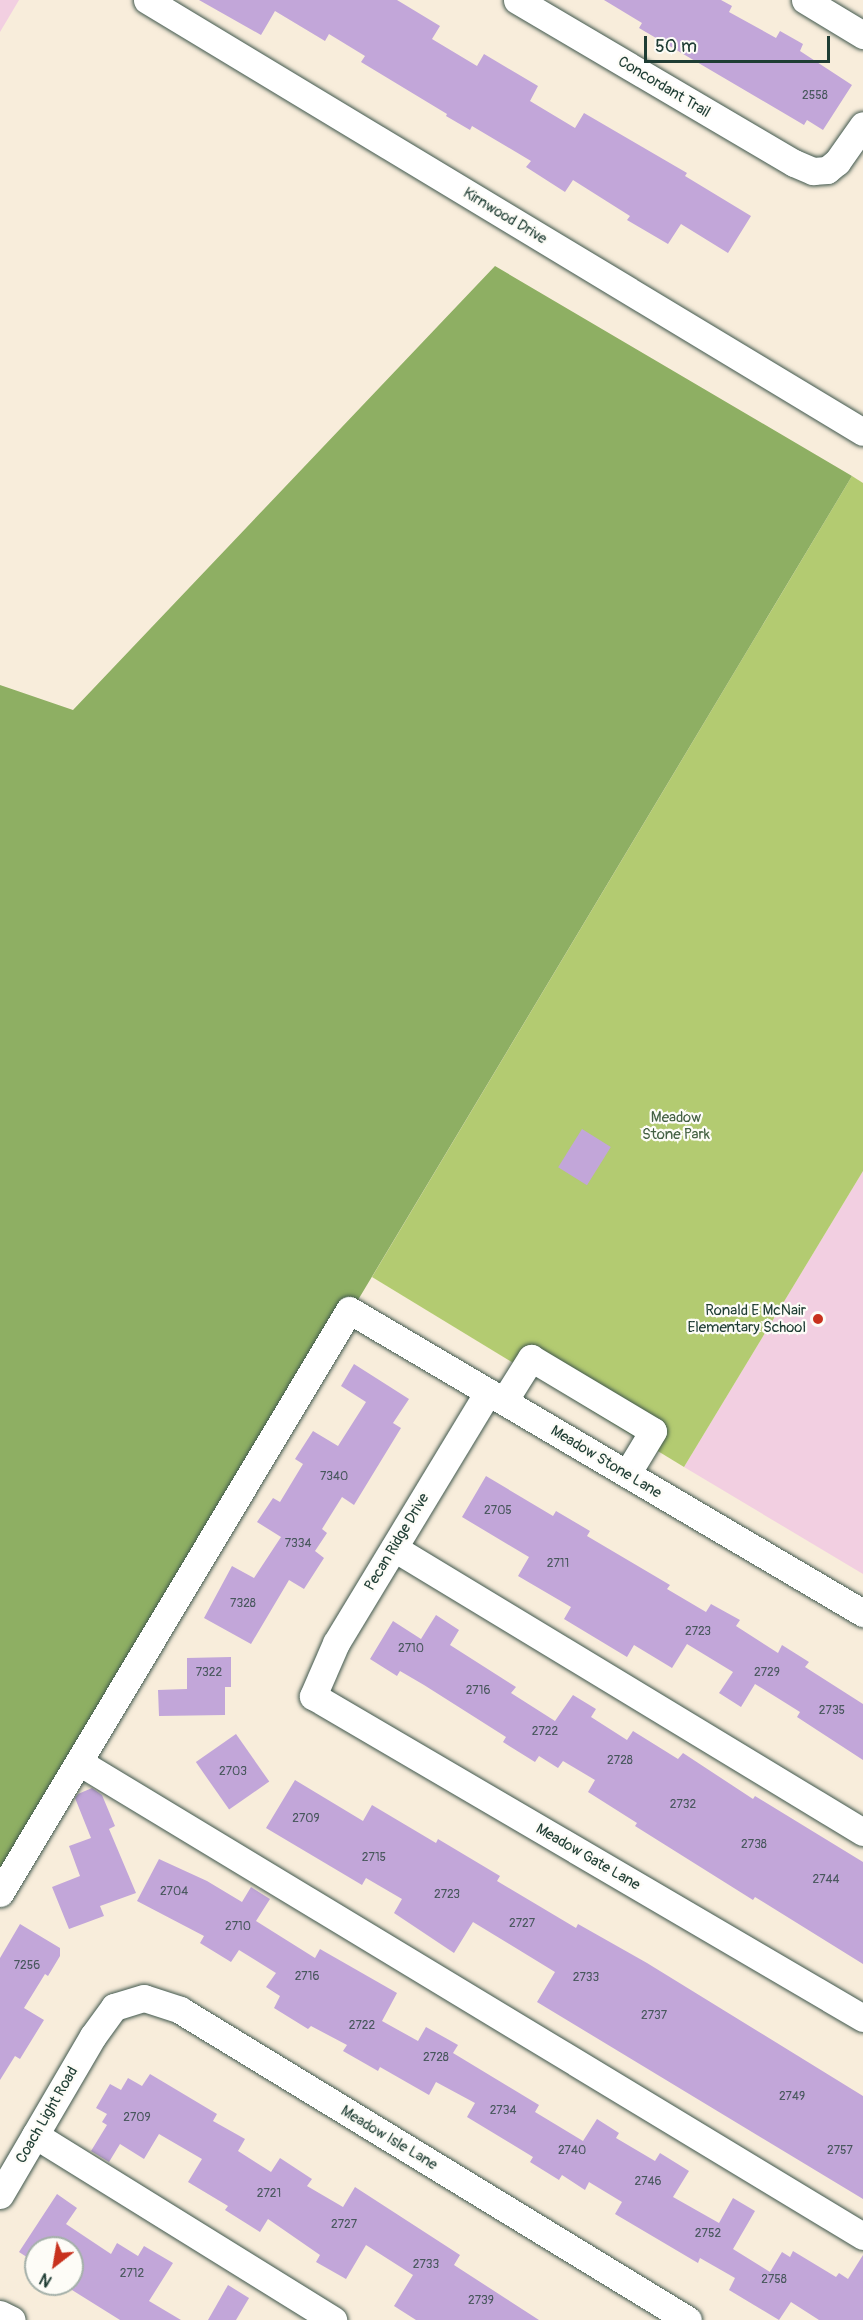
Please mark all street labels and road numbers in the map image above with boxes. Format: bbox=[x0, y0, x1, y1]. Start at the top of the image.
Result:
street label: Concordant Trail bbox=[615, 52, 713, 122]
street label: Kirnwood Drive bbox=[460, 184, 550, 248]
street label: Meadow Stone Lane bbox=[547, 1422, 665, 1502]
street label: Pecan Ridge Drive bbox=[361, 1490, 433, 1594]
street label: Meadow Gate Lane bbox=[533, 1820, 643, 1894]
street label: Coach Light Road bbox=[12, 2064, 82, 2166]
street label: Meadow Isle Lane bbox=[337, 2102, 441, 2174]

